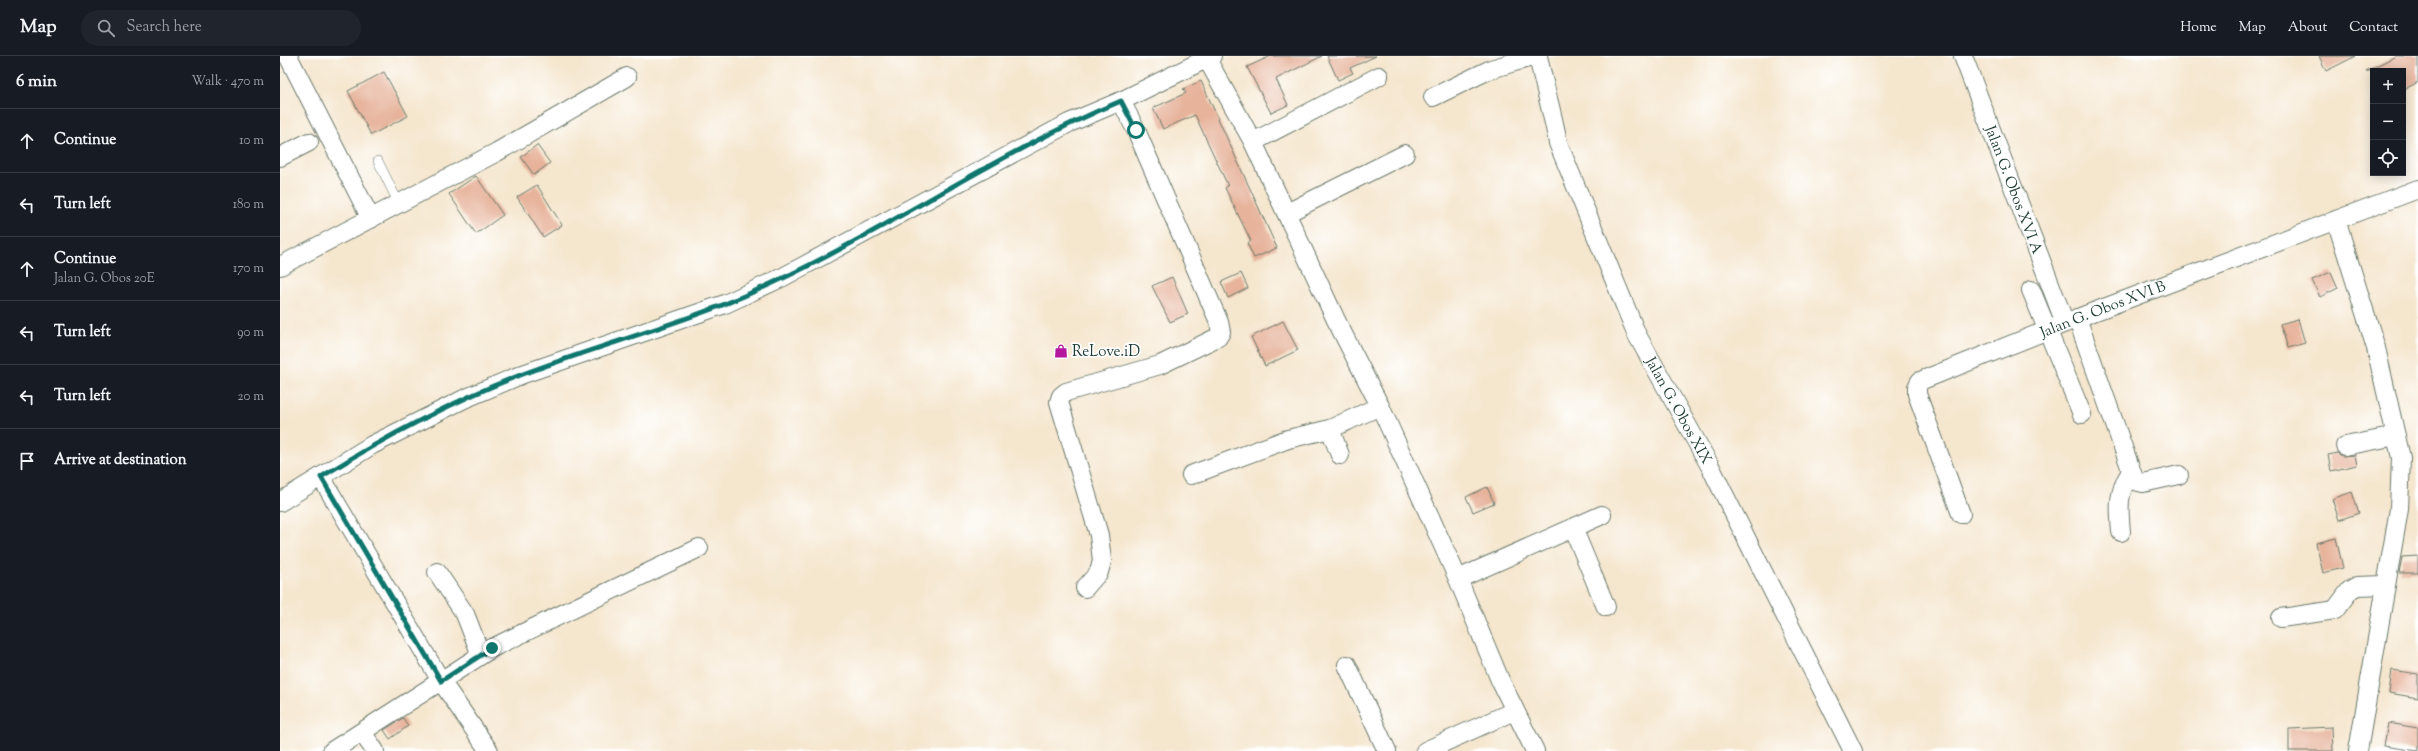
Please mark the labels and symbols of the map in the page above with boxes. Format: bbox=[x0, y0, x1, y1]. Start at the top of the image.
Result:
route start bbox=[1127, 121, 1145, 139]
street label: Jalan G. Obos XVI A bbox=[1978, 122, 2047, 257]
street label: Jalan G. Obos XVI B bbox=[2036, 276, 2170, 344]
place label: ReLove.iD bbox=[1072, 342, 1140, 363]
shop icon: ReLove.iD bbox=[1053, 343, 1069, 359]
street label: Jalan G. Obos XIX bbox=[1639, 353, 1716, 468]
route end bbox=[483, 639, 501, 657]

